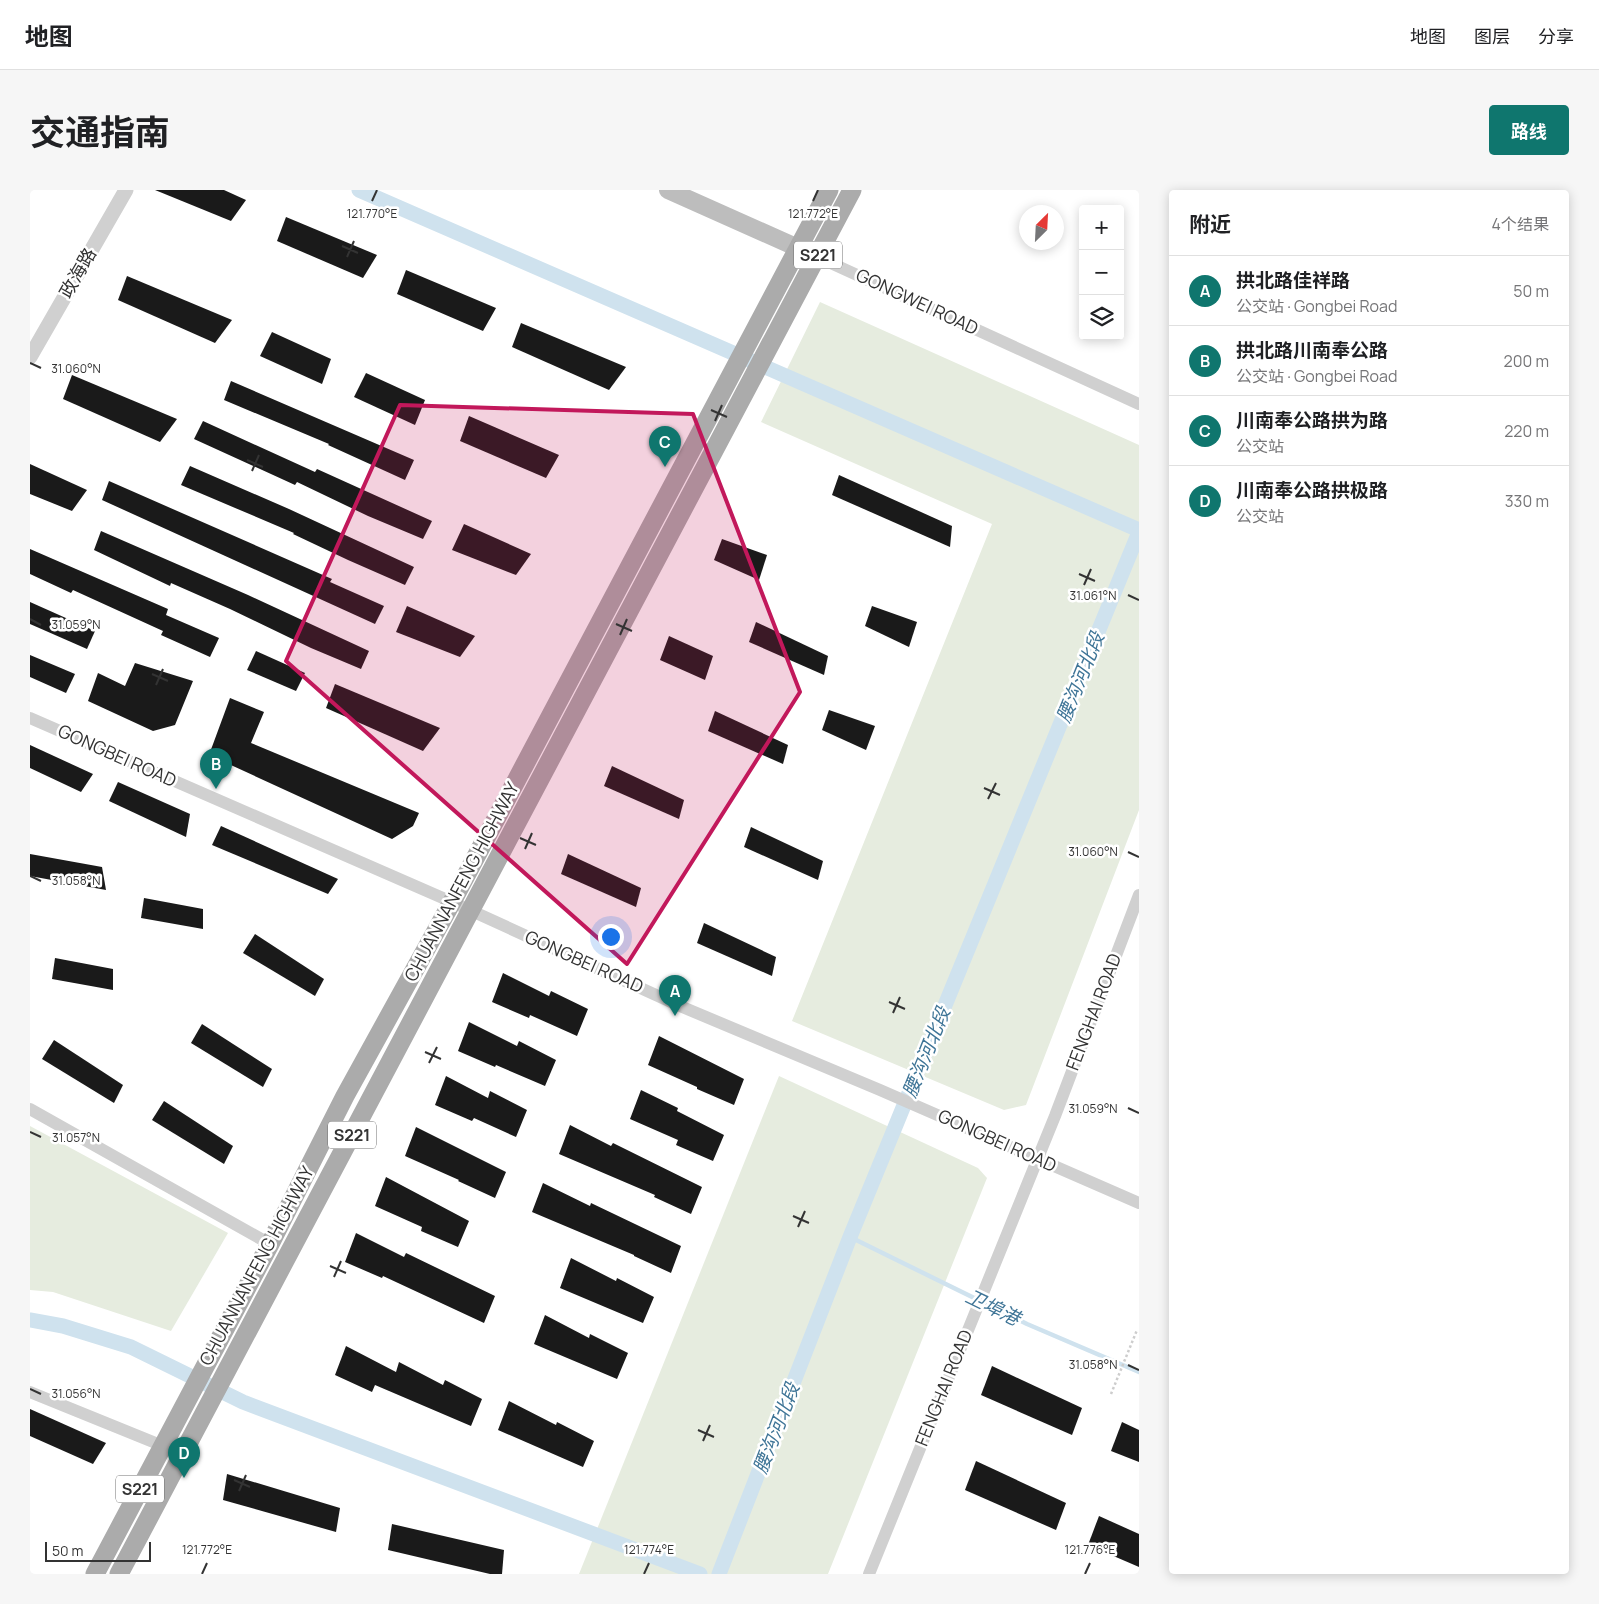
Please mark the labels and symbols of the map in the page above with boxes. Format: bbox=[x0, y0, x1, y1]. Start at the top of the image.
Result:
text: 121.770°E bbox=[347, 205, 397, 222]
text: 121.772°E bbox=[788, 205, 838, 222]
north arrow bbox=[1019, 205, 1064, 250]
road number: S221 bbox=[794, 242, 842, 268]
street label: 政海路 bbox=[53, 243, 101, 302]
street label: GONGWEI ROAD bbox=[852, 262, 983, 340]
text: 31.060°N bbox=[51, 360, 101, 377]
pin: C bbox=[649, 426, 681, 467]
text: 31.061°N bbox=[1070, 587, 1116, 604]
text: 31.059°N bbox=[51, 616, 101, 633]
water label: 腰沟河北段 bbox=[1050, 626, 1111, 726]
street label: GONGBEI ROAD bbox=[54, 718, 180, 792]
pin: B bbox=[200, 748, 232, 789]
street label: CHUANNANFENG HIGHWAY bbox=[398, 777, 524, 985]
text: 31.060°N bbox=[1068, 843, 1118, 860]
text: 31.058°N bbox=[52, 872, 100, 889]
street label: GONGBEI ROAD bbox=[521, 924, 647, 998]
your location bbox=[598, 924, 624, 950]
street label: FENGHAI ROAD bbox=[1060, 950, 1126, 1074]
pin: A bbox=[659, 975, 691, 1016]
water label: 腰沟河北段 bbox=[896, 1001, 957, 1101]
text: 31.059°N bbox=[1068, 1100, 1118, 1117]
street label: GONGBEI ROAD bbox=[934, 1103, 1060, 1177]
road number: S221 bbox=[328, 1122, 376, 1148]
text: 31.057°N bbox=[52, 1129, 100, 1146]
street label: CHUANNANFENG HIGHWAY bbox=[193, 1161, 319, 1369]
water label: 卫埠港 bbox=[962, 1283, 1027, 1332]
street label: FENGHAI ROAD bbox=[909, 1326, 977, 1449]
text: 31.058°N bbox=[1069, 1356, 1117, 1373]
water label: 腰沟河北段 bbox=[747, 1377, 806, 1477]
text: 31.056°N bbox=[51, 1385, 101, 1402]
pin: D bbox=[168, 1437, 200, 1478]
road number: S221 bbox=[116, 1476, 164, 1502]
scale bar bbox=[45, 1539, 151, 1562]
text: 121.772°E bbox=[182, 1541, 232, 1558]
text: 121.774°E bbox=[624, 1541, 674, 1558]
text: 121.776°E bbox=[1065, 1541, 1116, 1558]

